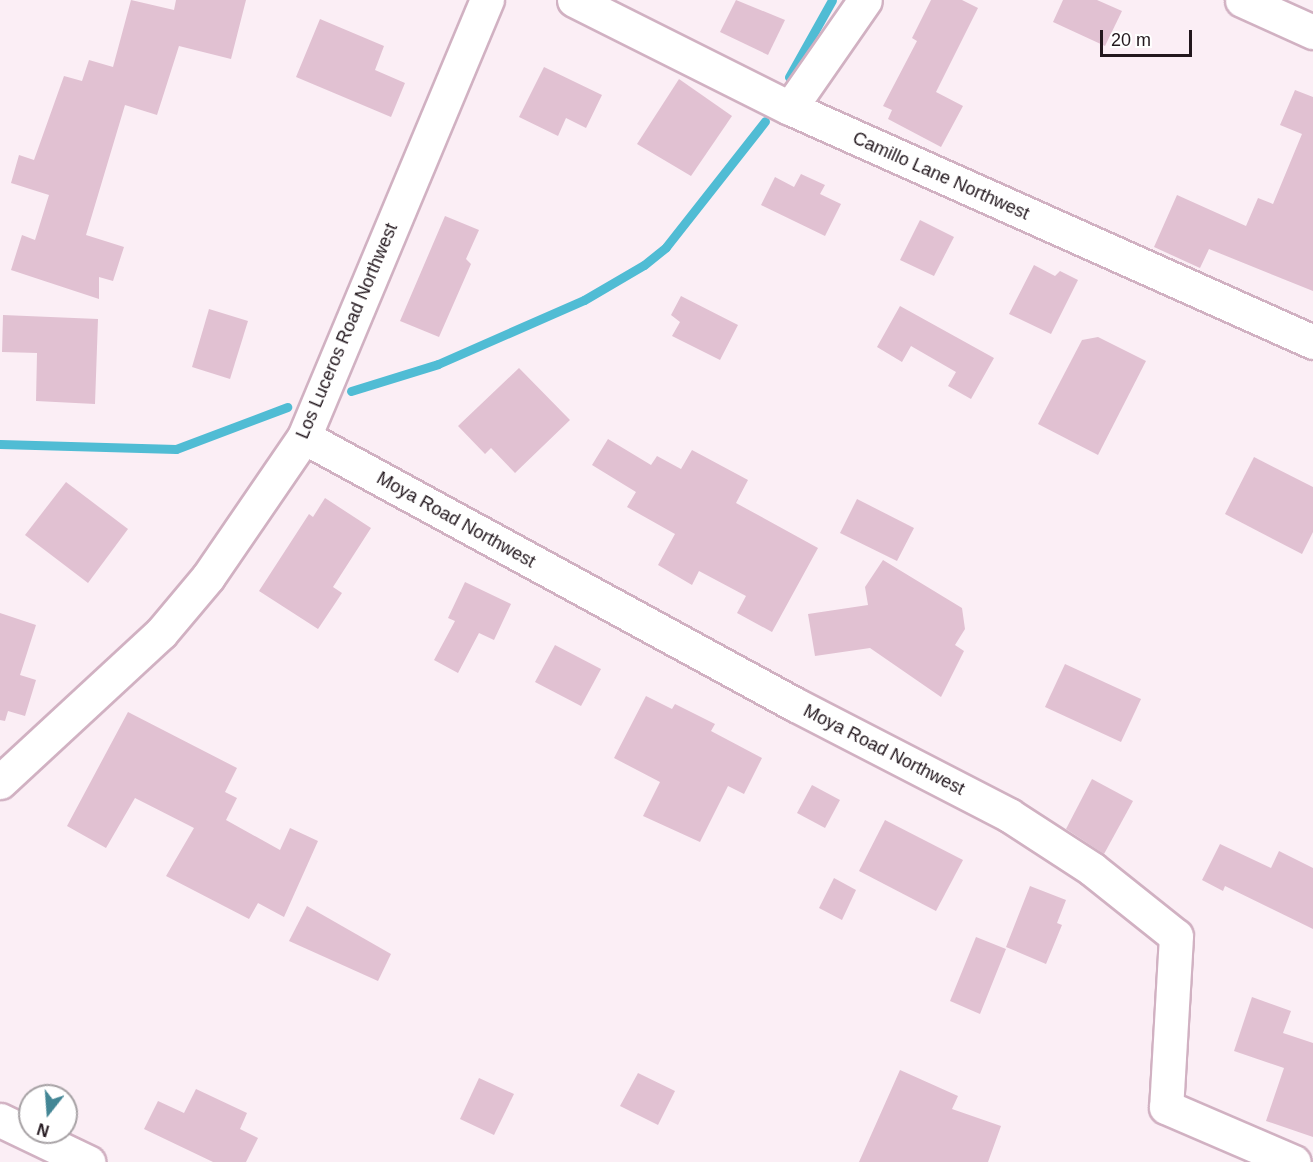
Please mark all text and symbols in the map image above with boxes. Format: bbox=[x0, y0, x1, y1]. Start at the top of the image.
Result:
scale bar bbox=[1103, 18, 1194, 56]
text: 20 m bbox=[1111, 30, 1151, 50]
street label: Camillo Lane Northwest bbox=[849, 127, 1033, 225]
street label: Los Luceros Road Northwest bbox=[292, 220, 402, 442]
street label: Moya Road Northwest bbox=[373, 467, 539, 573]
street label: Moya Road Northwest bbox=[800, 700, 968, 800]
north arrow bbox=[18, 1084, 78, 1144]
text: N bbox=[35, 1120, 51, 1140]

